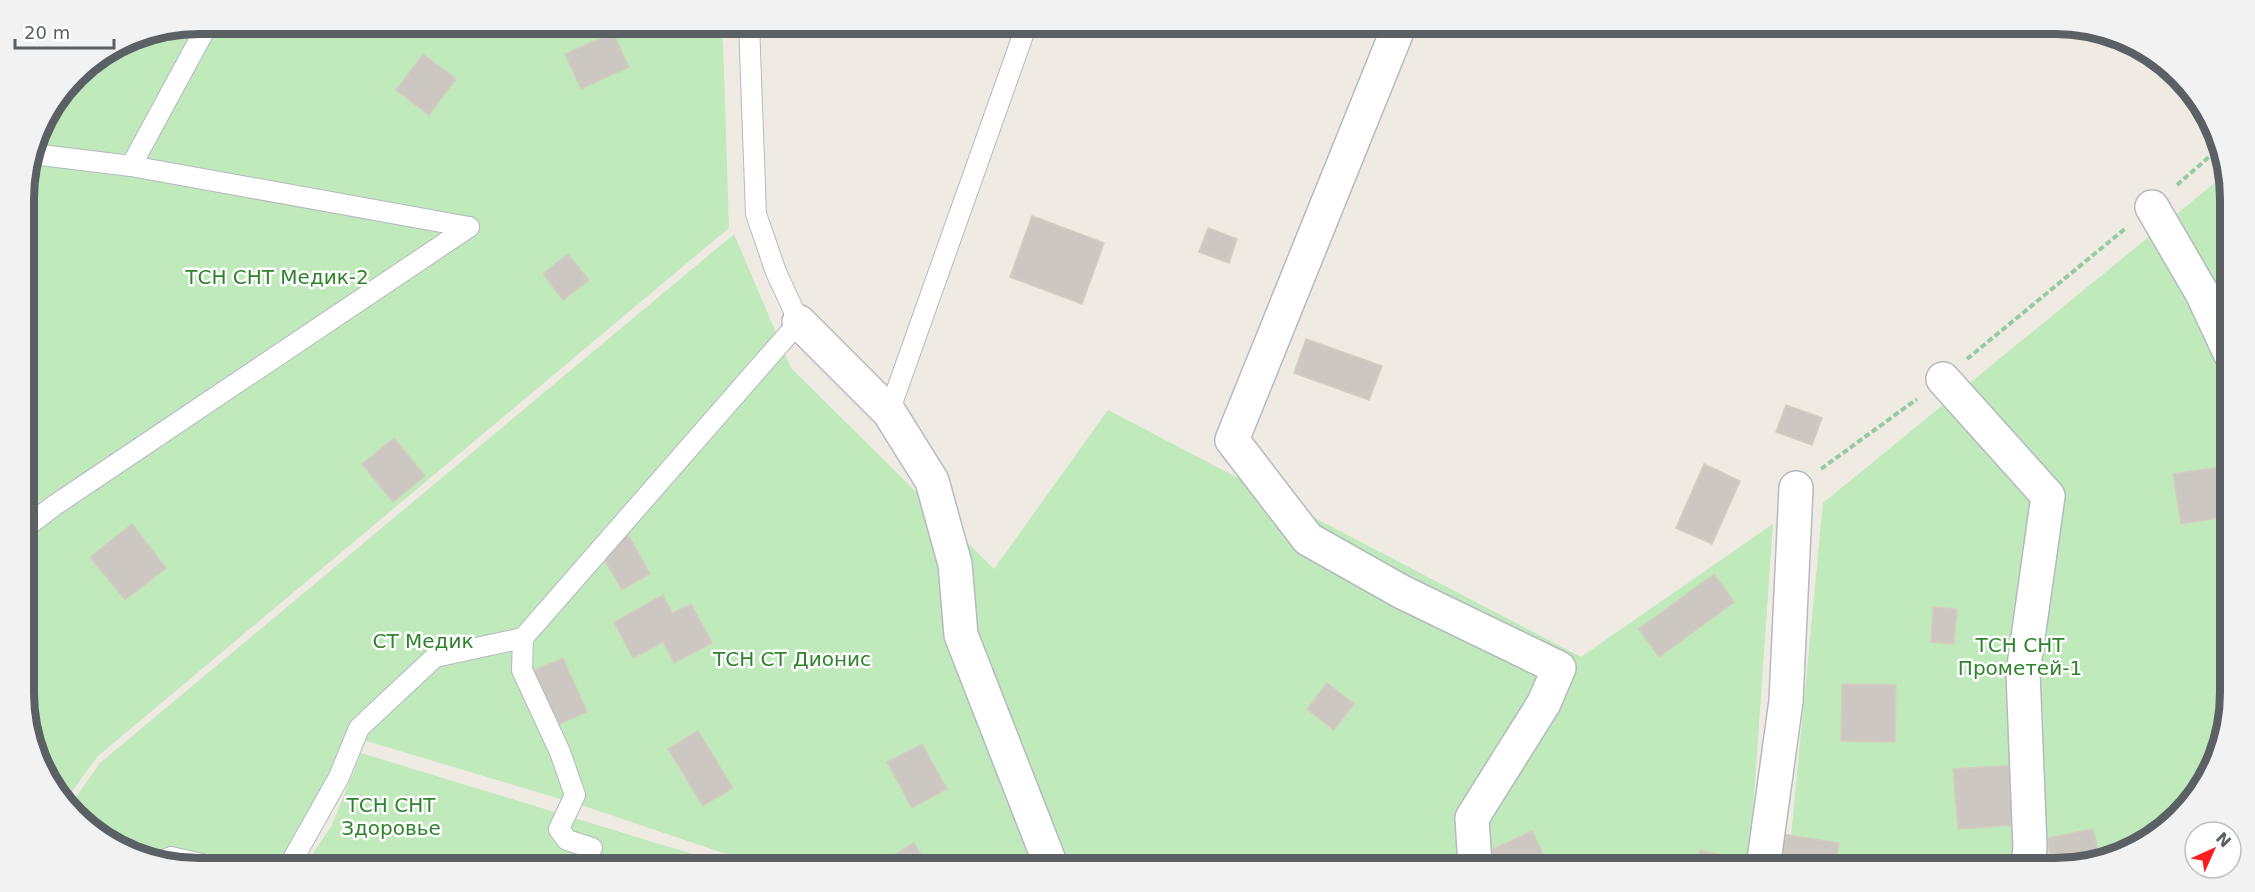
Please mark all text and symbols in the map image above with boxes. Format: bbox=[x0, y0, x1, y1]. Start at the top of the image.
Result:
scale bar bbox=[15, 12, 114, 50]
text: 20 m bbox=[24, 22, 70, 43]
park label: ТСН СНТ Медик-2 bbox=[184, 265, 369, 289]
park label: СТ Медик bbox=[372, 629, 474, 653]
park label: ТСН СНТ Прометей-1 bbox=[1958, 633, 2082, 680]
park label: ТСН СТ Дионис bbox=[712, 647, 871, 671]
park label: ТСН СНТ Здоровье bbox=[341, 793, 441, 840]
north arrow bbox=[2183, 820, 2243, 880]
text: N bbox=[2212, 828, 2235, 851]

